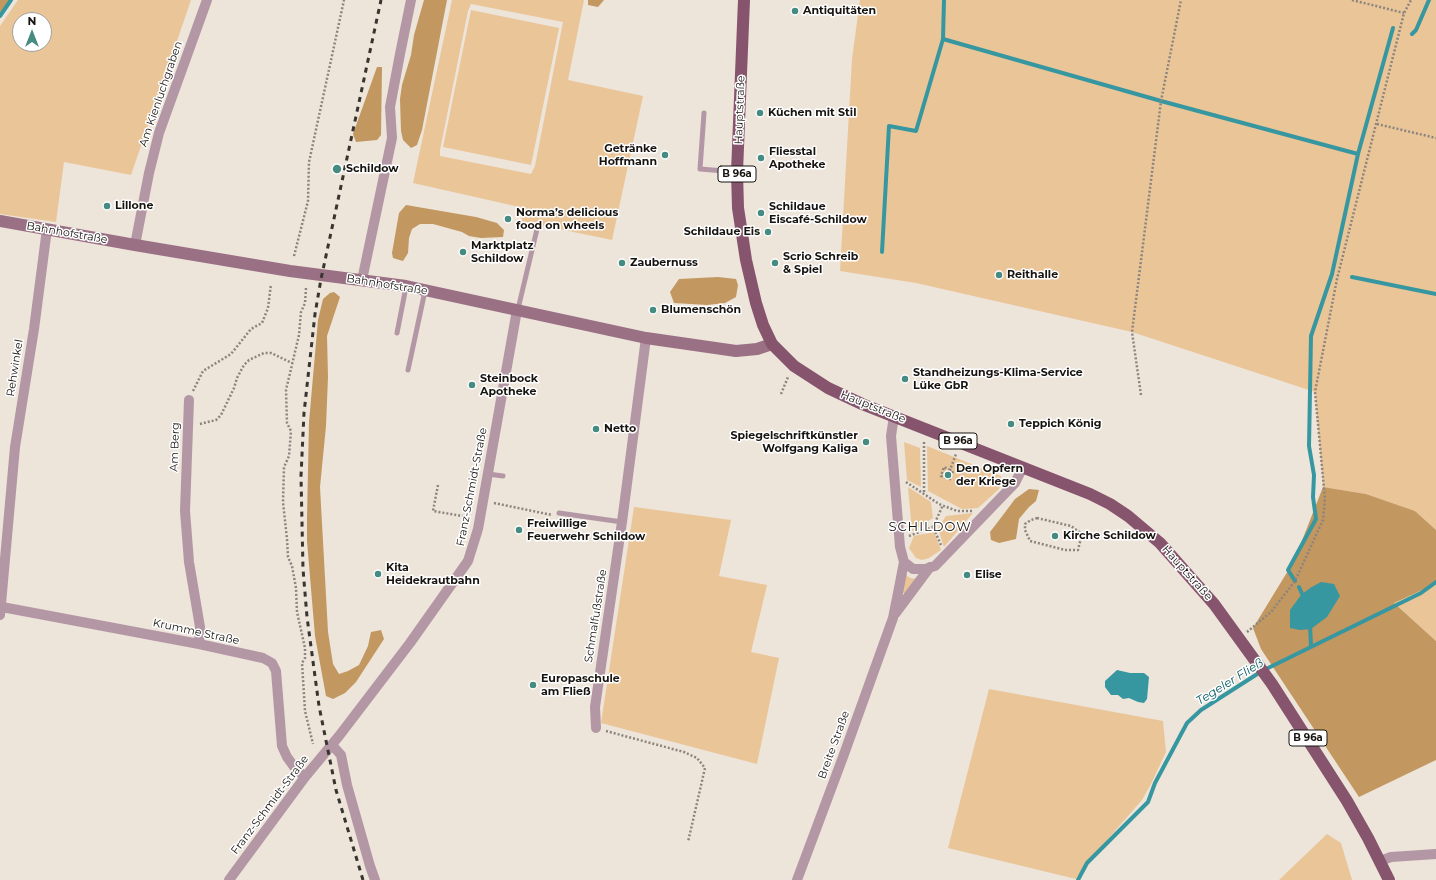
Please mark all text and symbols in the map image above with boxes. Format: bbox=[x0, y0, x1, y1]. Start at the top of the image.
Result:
place label: Antiquitäten bbox=[803, 4, 876, 18]
marker: Antiquitäten bbox=[790, 6, 800, 16]
north arrow bbox=[12, 12, 52, 52]
text: N bbox=[28, 14, 36, 28]
street label: Am Kienluchgraben bbox=[137, 40, 185, 148]
street label: Hauptstraße bbox=[732, 75, 748, 145]
place label: Küchen mit Stil bbox=[768, 106, 856, 120]
marker: Küchen mit Stil bbox=[755, 108, 765, 118]
place label: Getränke Hoffmann bbox=[599, 142, 657, 168]
place label: Fliesstal Apotheke bbox=[769, 145, 825, 171]
marker: Getränke Hoffmann bbox=[660, 150, 670, 160]
marker: Fliesstal Apotheke bbox=[756, 153, 766, 163]
place label: Schildow bbox=[346, 162, 399, 176]
marker: Schildow bbox=[331, 163, 343, 175]
road number: B 96a bbox=[718, 166, 756, 182]
place label: Lillone bbox=[115, 199, 153, 213]
place label: Schildaue Eiscafé-Schildow bbox=[769, 200, 867, 226]
marker: Lillone bbox=[102, 201, 112, 211]
place label: Norma’s delicious food on wheels bbox=[516, 206, 618, 232]
marker: Schildaue Eiscafé-Schildow bbox=[756, 208, 766, 218]
marker: Norma’s delicious food on wheels bbox=[503, 214, 513, 224]
street label: Bahnhofstraße bbox=[25, 219, 109, 247]
place label: Schildaue Eis bbox=[684, 225, 760, 239]
marker: Schildaue Eis bbox=[763, 227, 773, 237]
place label: Marktplatz Schildow bbox=[471, 239, 533, 265]
marker: Marktplatz Schildow bbox=[458, 247, 468, 257]
place label: Scrio Schreib & Spiel bbox=[783, 250, 858, 276]
place label: Zaubernuss bbox=[630, 256, 698, 270]
marker: Zaubernuss bbox=[617, 258, 627, 268]
marker: Scrio Schreib & Spiel bbox=[770, 258, 780, 268]
place label: Reithalle bbox=[1007, 268, 1058, 282]
marker: Reithalle bbox=[994, 270, 1004, 280]
street label: Bahnhofstraße bbox=[345, 272, 429, 298]
place label: Blumenschön bbox=[661, 303, 741, 317]
marker: Blumenschön bbox=[648, 305, 658, 315]
street label: Rehwinkel bbox=[4, 338, 26, 398]
place label: Standheizungs-Klima-Service Lüke GbR bbox=[913, 366, 1083, 392]
place label: Steinbock Apotheke bbox=[480, 372, 538, 398]
marker: Standheizungs-Klima-Service Lüke GbR bbox=[900, 374, 910, 384]
marker: Steinbock Apotheke bbox=[467, 380, 477, 390]
street label: Hauptstraße bbox=[839, 388, 907, 426]
place label: Teppich König bbox=[1019, 417, 1102, 431]
marker: Teppich König bbox=[1006, 419, 1016, 429]
street label: Am Berg bbox=[168, 422, 182, 472]
place label: Netto bbox=[604, 422, 636, 436]
marker: Netto bbox=[591, 424, 601, 434]
street label: Franz-Schmidt-Straße bbox=[454, 427, 490, 547]
place label: Spiegelschriftkünstler Wolfgang Kaliga bbox=[730, 429, 858, 455]
road number: B 96a bbox=[939, 433, 977, 449]
marker: Spiegelschriftkünstler Wolfgang Kaliga bbox=[861, 437, 871, 447]
place label: Den Opfern der Kriege bbox=[956, 462, 1023, 488]
marker: Den Opfern der Kriege bbox=[943, 470, 953, 480]
place label: Freiwillige Feuerwehr Schildow bbox=[527, 517, 645, 543]
district label: SCHILDOW bbox=[888, 519, 972, 535]
marker: Freiwillige Feuerwehr Schildow bbox=[514, 525, 524, 535]
place label: Kirche Schildow bbox=[1063, 529, 1156, 543]
marker: Kirche Schildow bbox=[1050, 531, 1060, 541]
street label: Hauptstraße bbox=[1159, 543, 1215, 603]
place label: Kita Heidekrautbahn bbox=[386, 561, 480, 587]
street label: Schmalfußstraße bbox=[582, 568, 610, 664]
place label: Elise bbox=[975, 568, 1002, 582]
marker: Kita Heidekrautbahn bbox=[373, 569, 383, 579]
marker: Elise bbox=[962, 570, 972, 580]
street label: Krumme Straße bbox=[152, 616, 240, 648]
water label: Tegeler Fließ bbox=[1194, 656, 1266, 708]
place label: Europaschule am Fließ bbox=[541, 672, 620, 698]
marker: Europaschule am Fließ bbox=[528, 680, 538, 690]
street label: Breite Straße bbox=[816, 709, 852, 781]
road number: B 96a bbox=[1289, 730, 1327, 746]
street label: Franz-Schmidt-Straße bbox=[228, 753, 312, 857]

